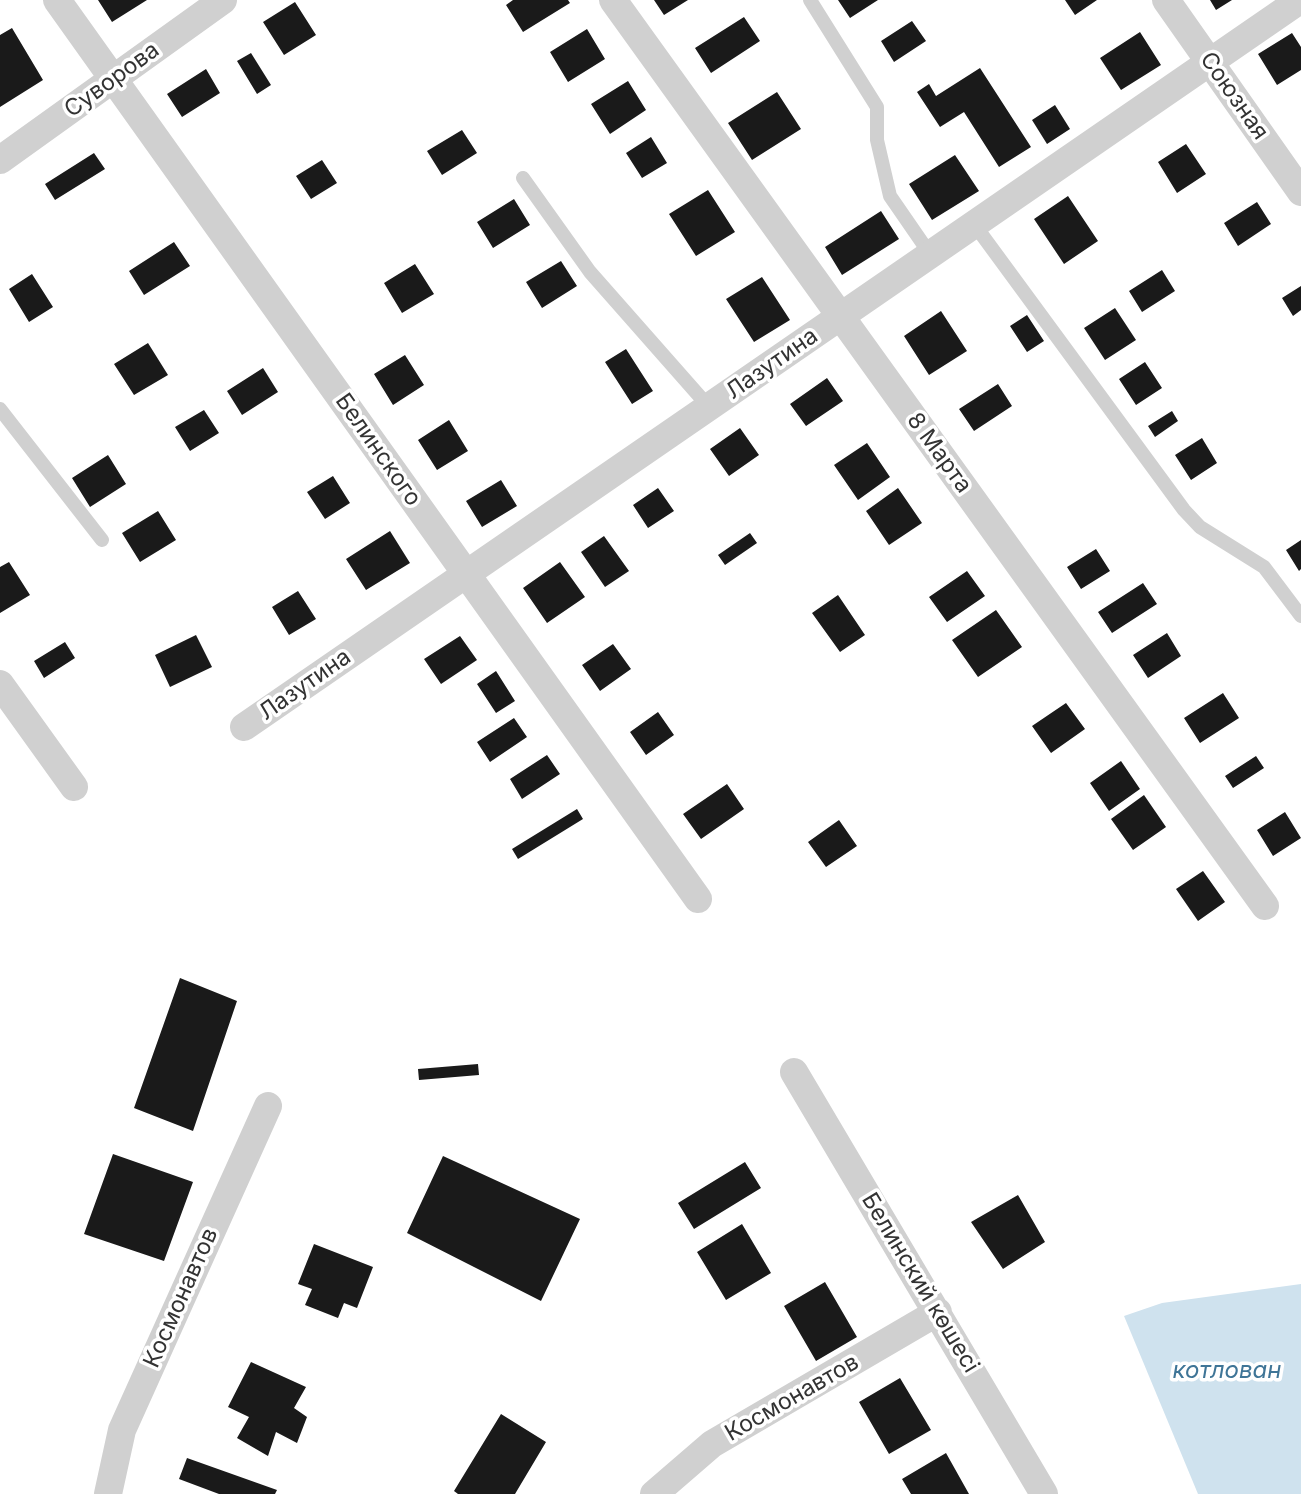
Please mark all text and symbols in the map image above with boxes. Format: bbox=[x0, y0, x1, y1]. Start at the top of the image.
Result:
street label: Суворова bbox=[59, 36, 165, 124]
street label: Союзная bbox=[1194, 47, 1274, 145]
street label: Лазутина bbox=[721, 322, 823, 406]
street label: Белинского bbox=[329, 388, 427, 512]
street label: 8 Марта bbox=[901, 408, 977, 498]
street label: Лазутина bbox=[254, 643, 356, 727]
street label: Белинский көшесі bbox=[855, 1188, 985, 1378]
street label: Космонавтов bbox=[138, 1224, 224, 1372]
street label: Космонавтов bbox=[720, 1349, 864, 1447]
water label: котлован bbox=[1173, 1357, 1281, 1385]

